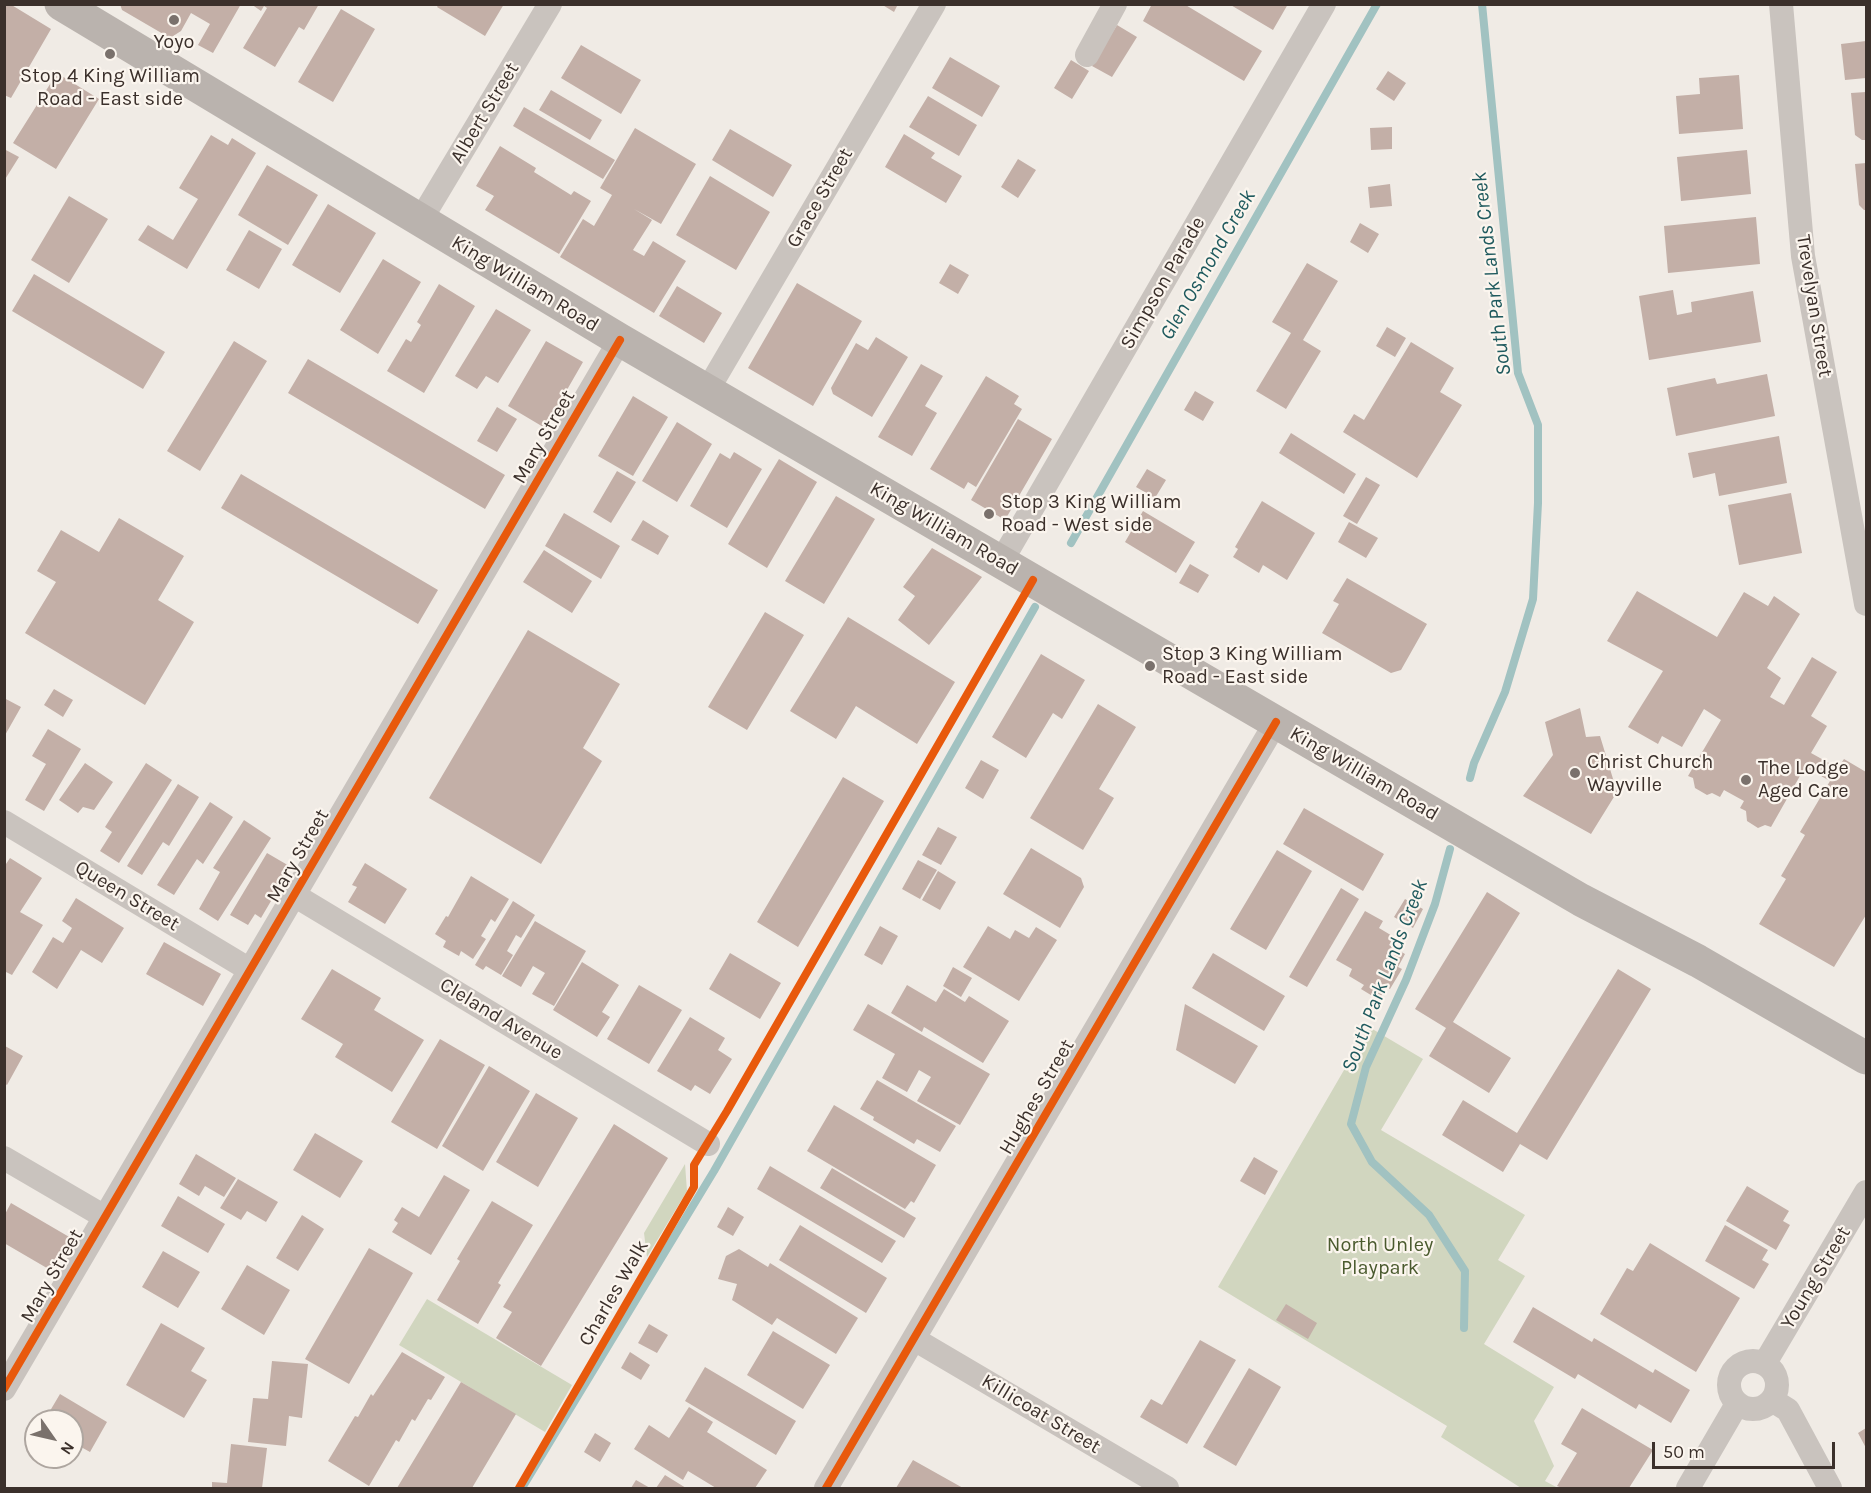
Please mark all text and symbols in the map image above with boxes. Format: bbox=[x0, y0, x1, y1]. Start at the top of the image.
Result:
marker: Yoyo bbox=[167, 13, 181, 27]
place label: Yoyo bbox=[154, 30, 194, 54]
marker: Stop 4 King William Road - East side bbox=[103, 47, 117, 61]
street label: Albert Street bbox=[445, 58, 525, 168]
place label: Stop 4 King William Road - East side bbox=[20, 64, 200, 111]
street label: Grace Street bbox=[782, 144, 858, 252]
water label: South Park Lands Creek bbox=[1467, 171, 1517, 377]
water label: Glen Osmond Creek bbox=[1155, 185, 1261, 345]
street label: Simpson Parade bbox=[1115, 212, 1211, 354]
street label: King William Road bbox=[447, 231, 603, 337]
street label: Trevelyan Street bbox=[1791, 233, 1837, 379]
street label: Mary Street bbox=[508, 386, 580, 488]
street label: King William Road bbox=[865, 477, 1023, 581]
place label: Stop 3 King William Road - West side bbox=[1001, 490, 1181, 537]
marker: Stop 3 King William Road - West side bbox=[982, 507, 996, 521]
place label: Stop 3 King William Road - East side bbox=[1162, 642, 1342, 689]
marker: Stop 3 King William Road - East side bbox=[1143, 659, 1157, 673]
street label: King William Road bbox=[1285, 722, 1443, 826]
place label: Christ Church Wayville bbox=[1587, 750, 1713, 797]
place label: The Lodge Aged Care bbox=[1758, 756, 1849, 803]
marker: Christ Church Wayville bbox=[1568, 766, 1582, 780]
marker: The Lodge Aged Care bbox=[1739, 773, 1753, 787]
street label: Mary Street bbox=[262, 805, 334, 907]
street label: Queen Street bbox=[71, 855, 183, 937]
water label: South Park Lands Creek bbox=[1337, 876, 1433, 1076]
street label: Cleland Avenue bbox=[435, 973, 567, 1065]
street label: Hughes Street bbox=[994, 1035, 1080, 1159]
street label: Young Street bbox=[1776, 1222, 1856, 1334]
street label: Mary Street bbox=[16, 1225, 88, 1327]
park label: North Unley Playpark bbox=[1327, 1233, 1433, 1280]
street label: Charles Walk bbox=[574, 1236, 654, 1350]
street label: Killicoat Street bbox=[977, 1369, 1105, 1459]
north arrow bbox=[24, 1409, 84, 1469]
scale bar bbox=[1655, 1430, 1838, 1468]
text: N bbox=[57, 1438, 79, 1458]
text: 50 m bbox=[1663, 1441, 1705, 1463]

